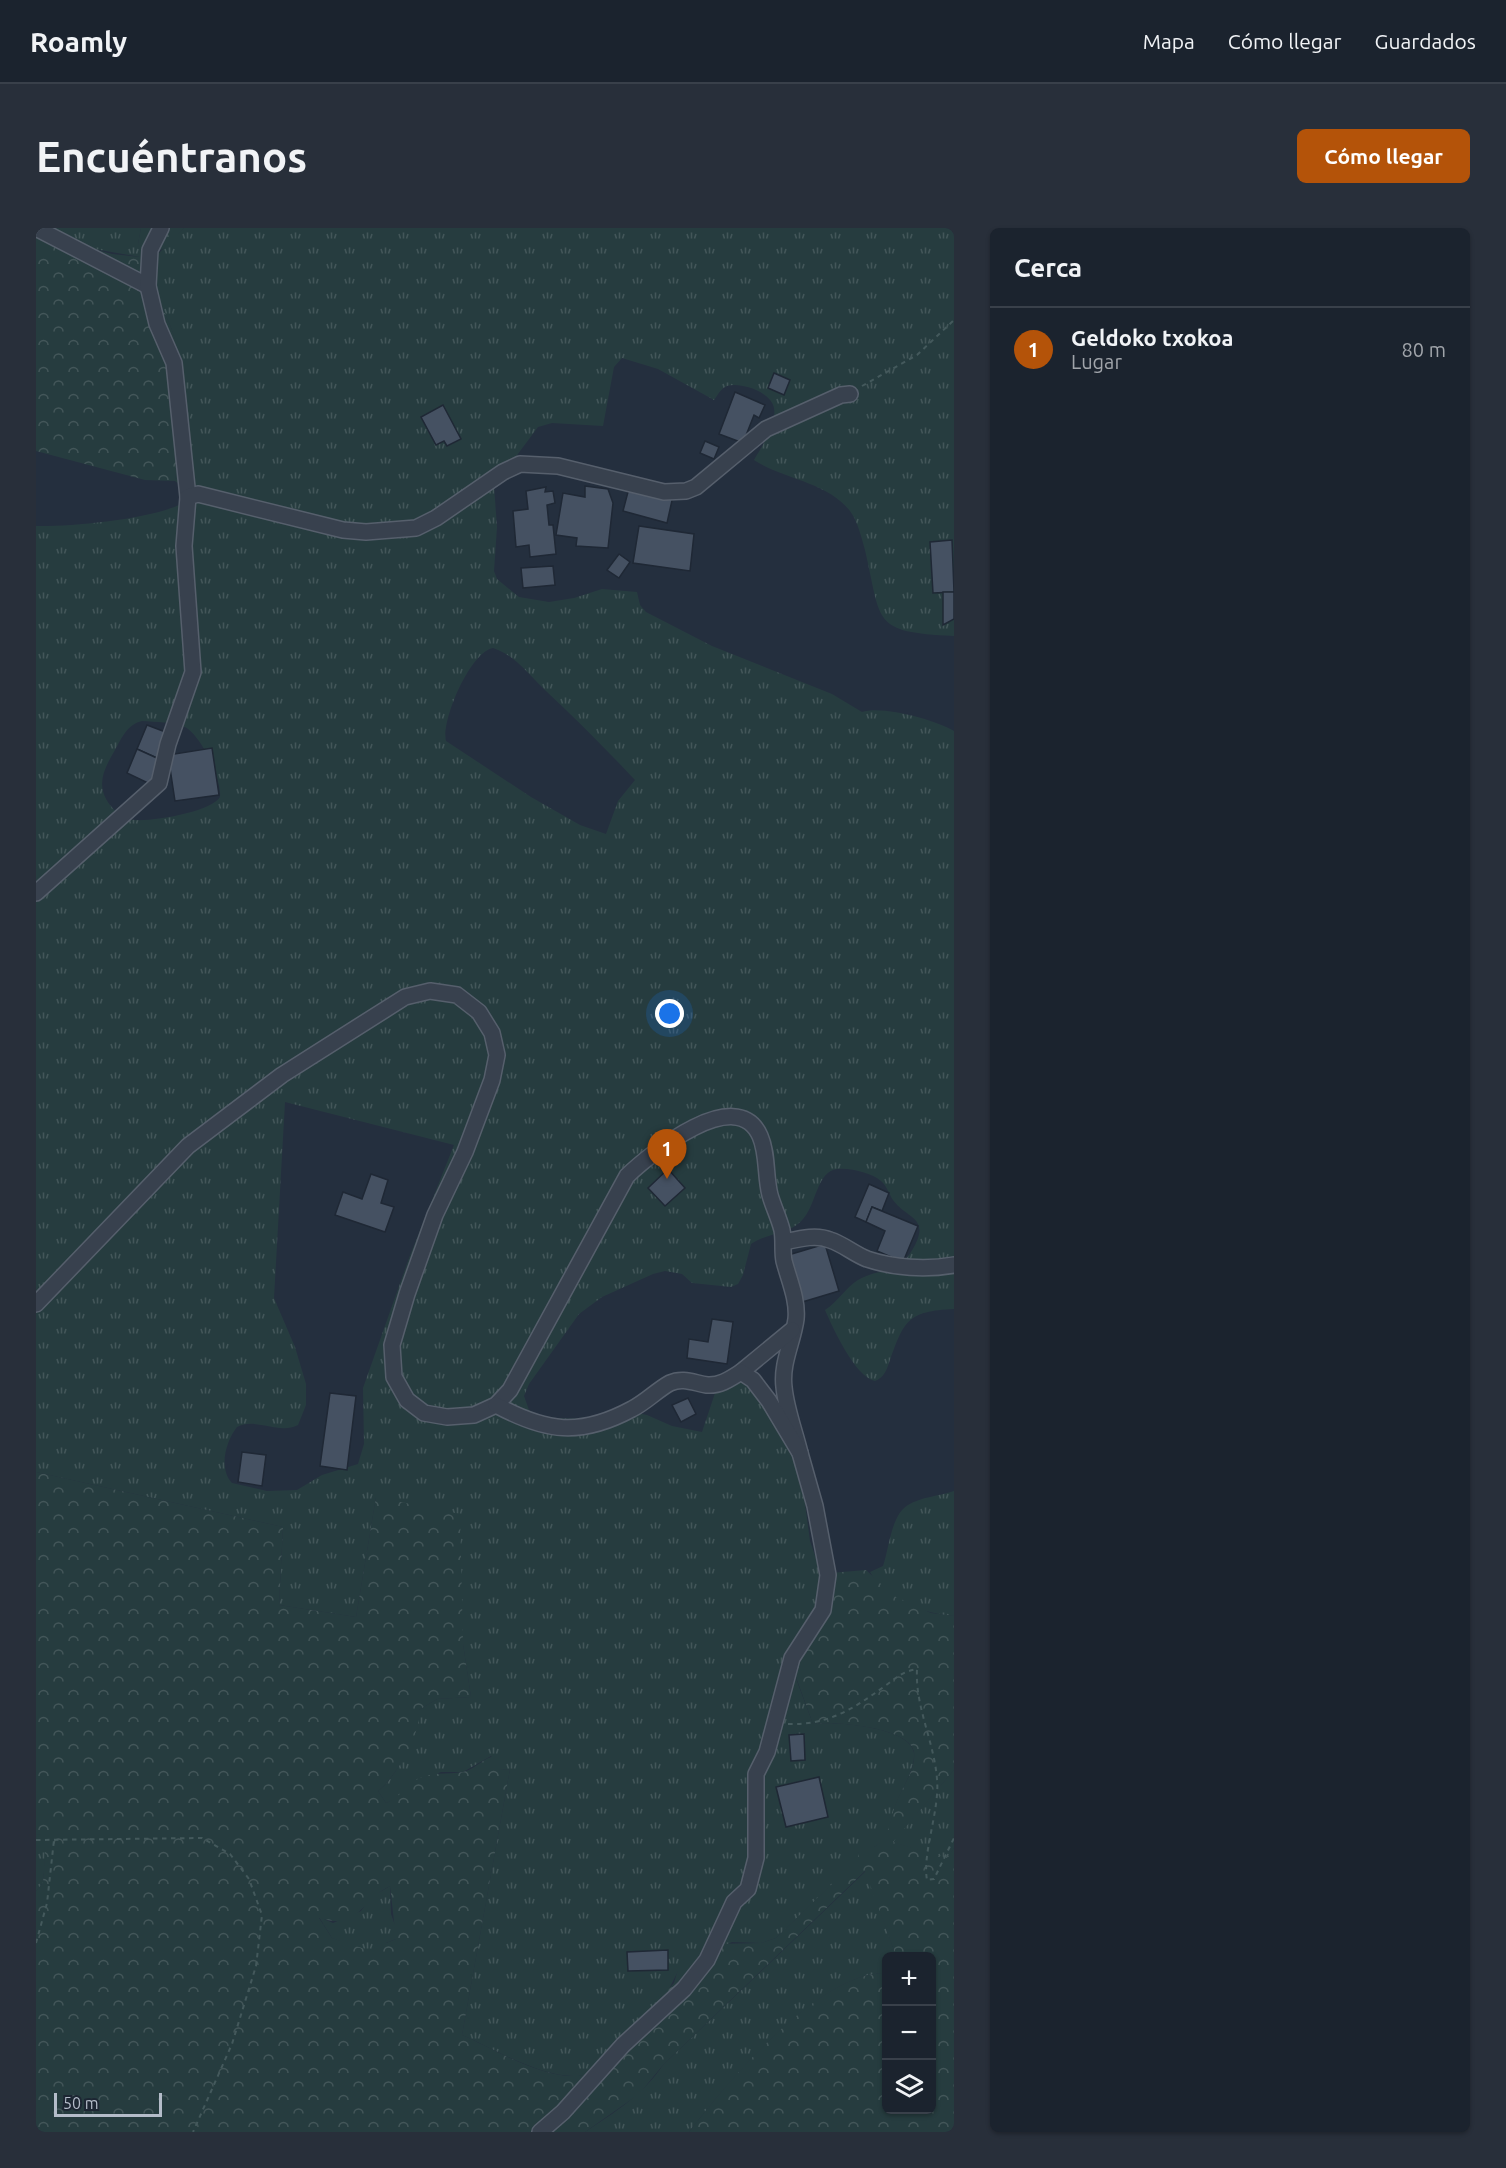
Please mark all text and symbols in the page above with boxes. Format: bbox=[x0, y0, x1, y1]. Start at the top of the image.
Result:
text: Roamly bbox=[30, 26, 127, 57]
text: Mapa bbox=[1143, 29, 1195, 53]
text: Cómo llegar bbox=[1228, 29, 1342, 53]
text: Guardados bbox=[1375, 29, 1476, 53]
button: Cómo llegar bbox=[1297, 129, 1470, 183]
text: Encuéntranos bbox=[36, 133, 307, 180]
text: Cerca bbox=[1014, 253, 1082, 282]
text: Geldoko txokoa bbox=[1071, 325, 1234, 350]
text: 1 bbox=[1028, 338, 1039, 361]
text: 80 m bbox=[1402, 338, 1446, 361]
text: Lugar bbox=[1071, 350, 1122, 373]
your location bbox=[655, 999, 684, 1028]
pin: 1 bbox=[648, 1130, 686, 1179]
map controls bbox=[882, 1952, 936, 2114]
button: + bbox=[882, 1952, 936, 2006]
button: − bbox=[882, 2006, 936, 2060]
button: layers bbox=[882, 2060, 936, 2114]
scale bar bbox=[54, 2090, 162, 2118]
text: 50 m bbox=[63, 2094, 99, 2112]

